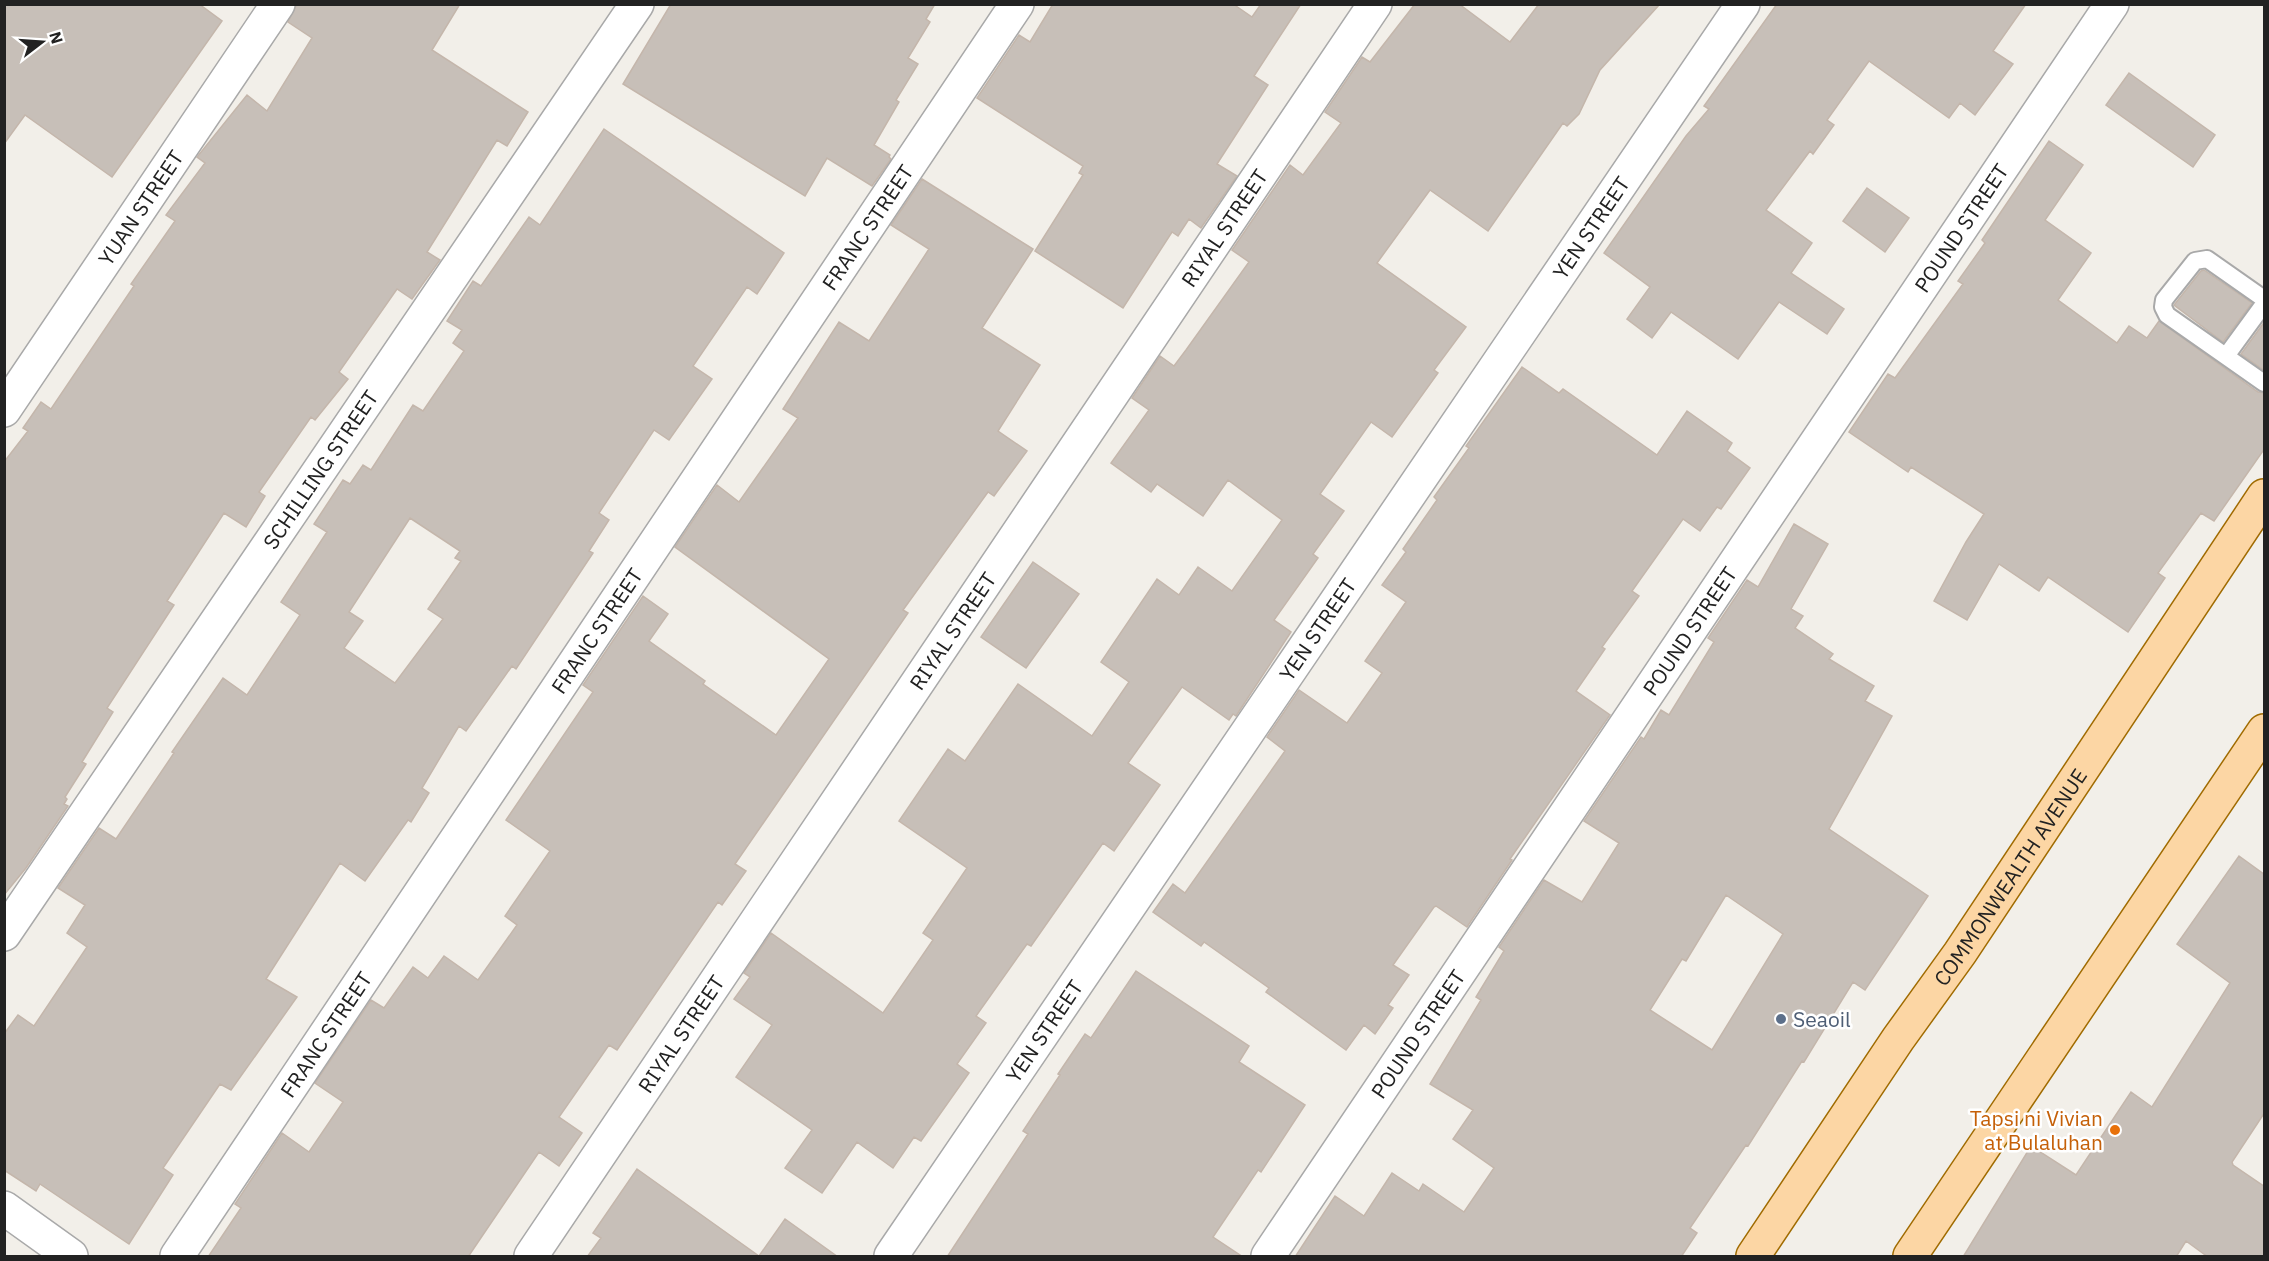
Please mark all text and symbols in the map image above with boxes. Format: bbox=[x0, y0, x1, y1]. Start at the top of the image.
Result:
north arrow bbox=[12, 12, 72, 72]
text: N bbox=[45, 29, 68, 46]
street label: YUAN STREET bbox=[92, 145, 189, 271]
street label: POUND STREET bbox=[1908, 158, 2015, 298]
street label: FRANC STREET bbox=[815, 159, 919, 295]
street label: RIYAL STREET bbox=[1174, 164, 1274, 292]
street label: YEN STREET bbox=[1546, 171, 1636, 284]
street label: SCHILLING STREET bbox=[256, 385, 384, 554]
street label: POUND STREET bbox=[1636, 561, 1743, 701]
street label: FRANC STREET bbox=[544, 562, 649, 699]
street label: RIYAL STREET bbox=[903, 567, 1002, 695]
street label: YEN STREET bbox=[1273, 572, 1362, 686]
street label: COMMONWEALTH AVENUE bbox=[1927, 763, 2093, 991]
street label: POUND STREET bbox=[1364, 964, 1471, 1104]
street label: FRANC STREET bbox=[274, 966, 378, 1102]
street label: RIYAL STREET bbox=[631, 970, 730, 1098]
street label: YEN STREET bbox=[999, 974, 1089, 1088]
place label: Seaoil bbox=[1793, 1005, 1851, 1033]
marker: Seaoil bbox=[1774, 1012, 1788, 1026]
place label: Tapsi ni Vivian at Bulaluhan bbox=[1970, 1104, 2103, 1156]
marker: Tapsi ni Vivian at Bulaluhan bbox=[2108, 1123, 2122, 1137]

